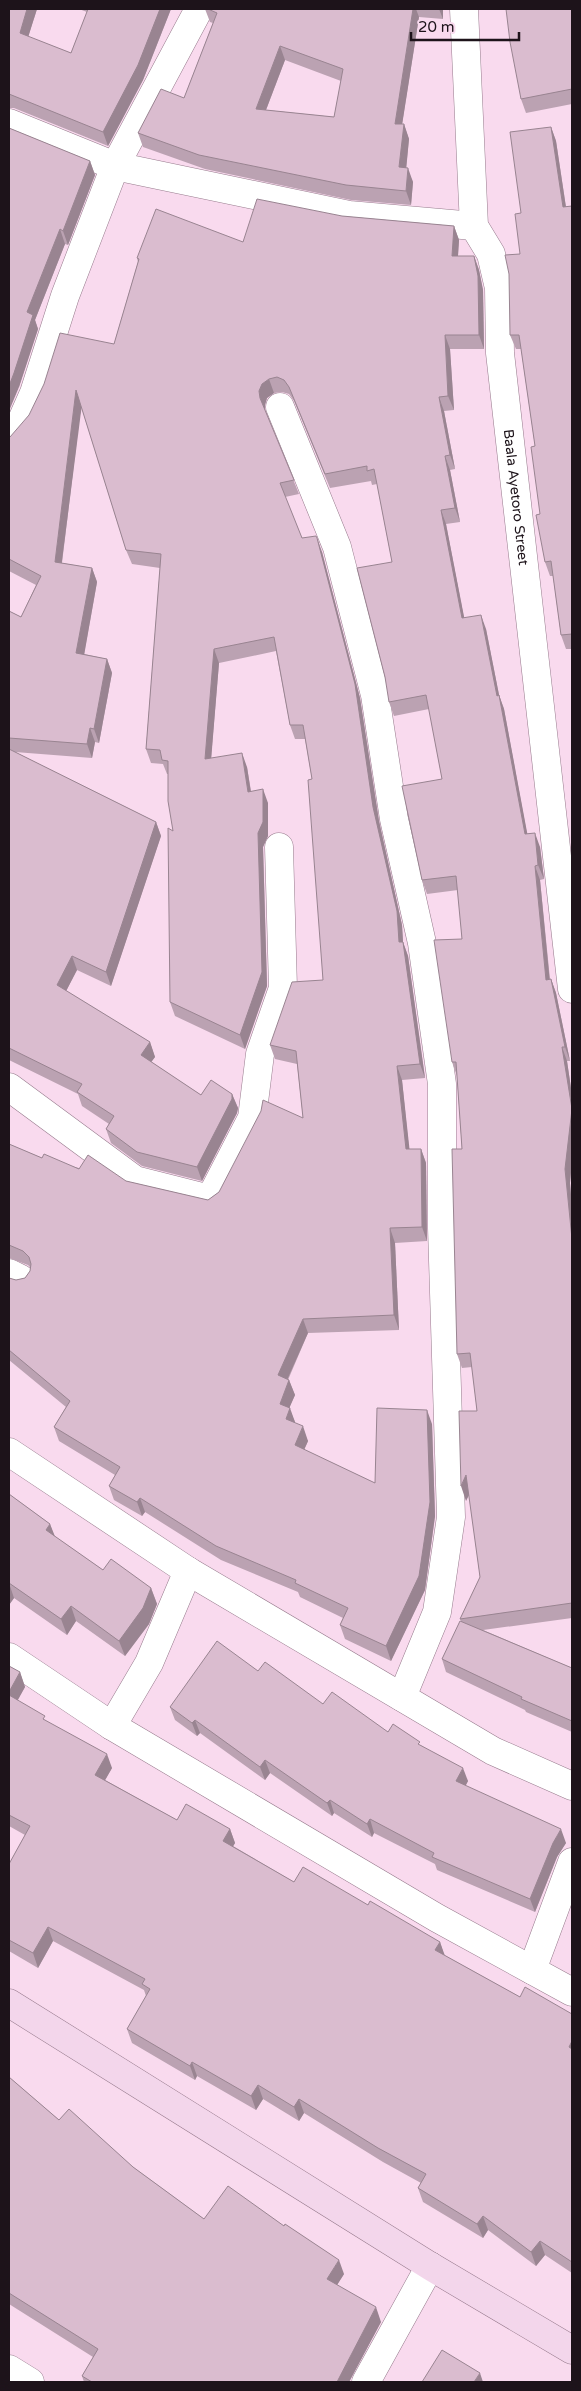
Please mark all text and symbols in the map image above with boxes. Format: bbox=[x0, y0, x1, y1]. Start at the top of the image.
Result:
scale bar bbox=[411, 10, 518, 42]
text: 20 m bbox=[418, 18, 455, 36]
street label: Baala Ayetoro Street bbox=[500, 428, 533, 567]

